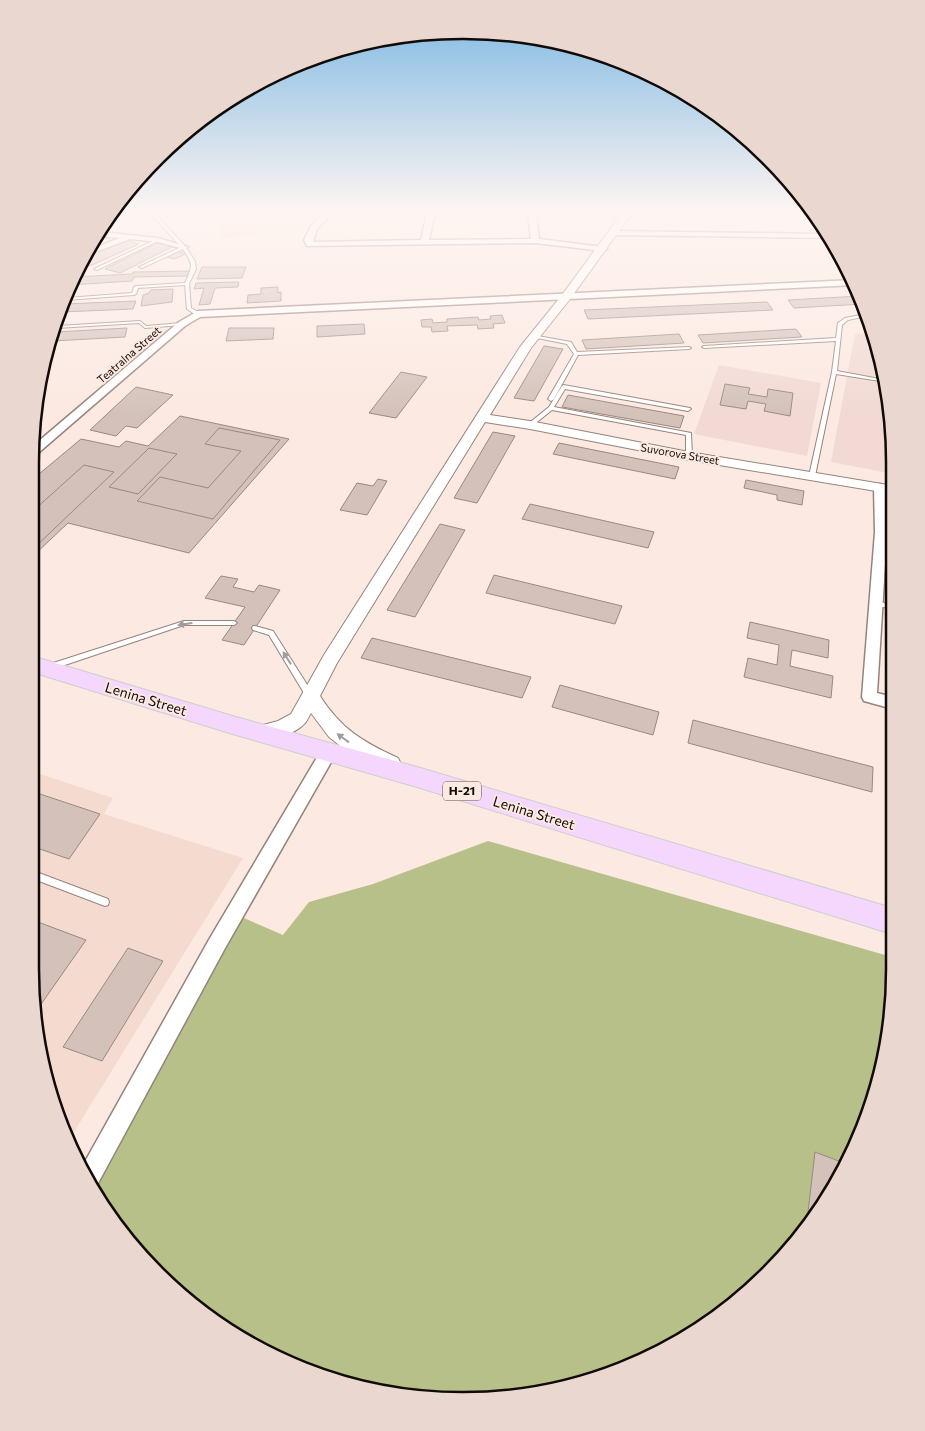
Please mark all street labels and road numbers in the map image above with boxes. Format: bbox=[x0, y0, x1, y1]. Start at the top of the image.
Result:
street label: Teatralna Street bbox=[94, 323, 164, 386]
street label: Suvorova Street bbox=[640, 440, 721, 467]
street label: Lenina Street bbox=[103, 678, 189, 719]
road number: Н-21 bbox=[443, 781, 481, 800]
street label: Lenina Street bbox=[491, 792, 577, 833]

